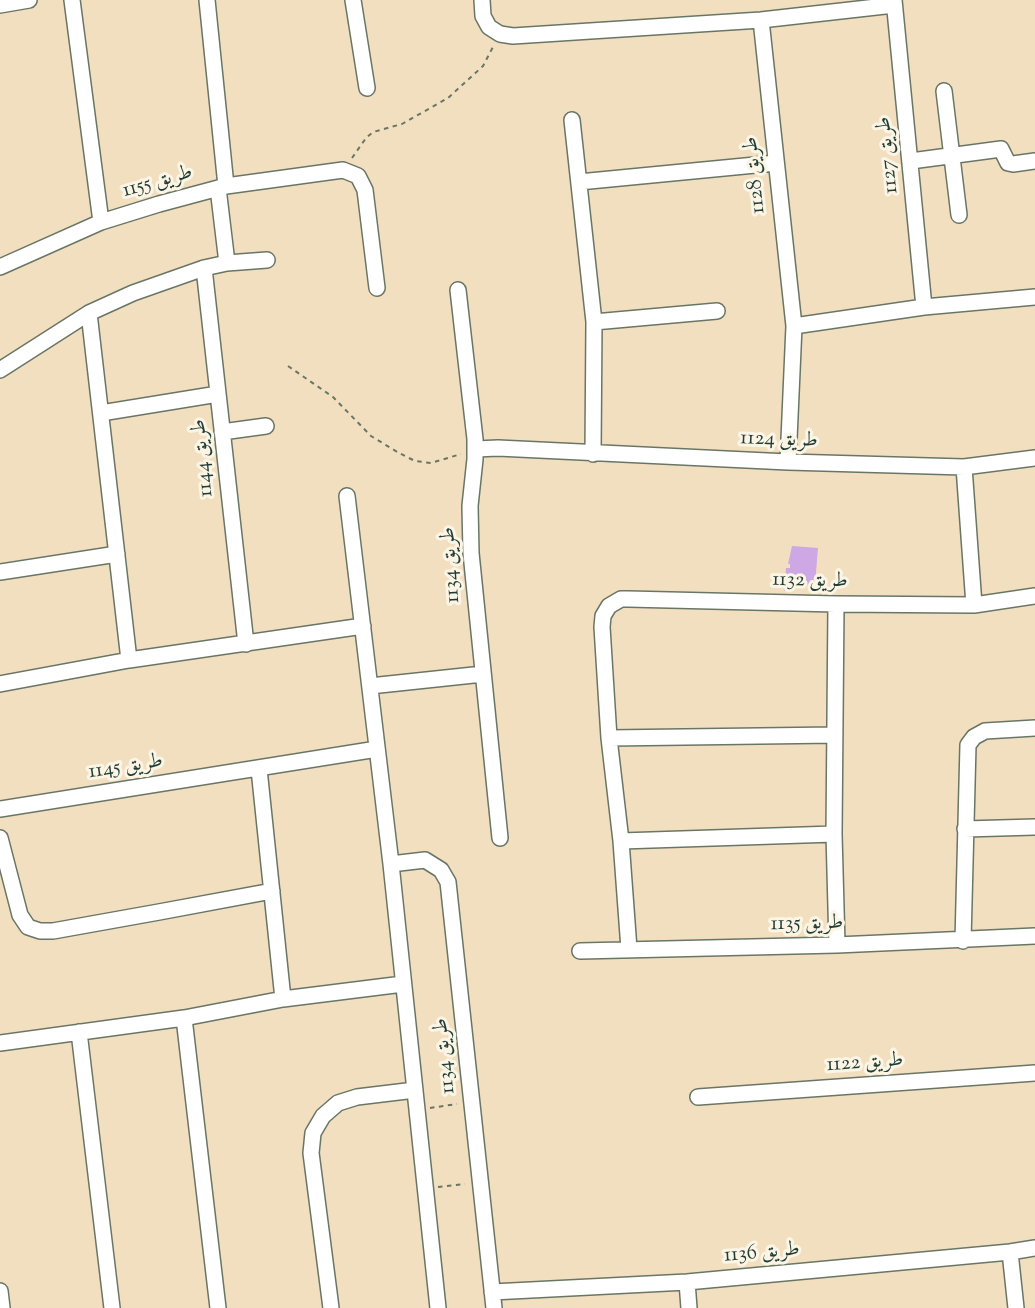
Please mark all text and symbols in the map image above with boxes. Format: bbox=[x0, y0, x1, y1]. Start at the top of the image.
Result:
street label: طريق 1127 bbox=[872, 115, 906, 195]
street label: طريق 1128 bbox=[739, 135, 773, 215]
street label: طريق 1155 bbox=[120, 161, 196, 205]
street label: طريق 1144 bbox=[187, 418, 221, 498]
street label: طريق 1124 bbox=[740, 427, 818, 455]
street label: طريق 1134 bbox=[437, 526, 467, 604]
street label: طريق 1132 bbox=[772, 569, 848, 595]
street label: طريق 1145 bbox=[87, 750, 165, 786]
street label: طريق 1135 bbox=[770, 912, 844, 938]
street label: طريق 1134 bbox=[429, 1017, 463, 1095]
street label: طريق 1122 bbox=[826, 1049, 904, 1079]
street label: طريق 1136 bbox=[723, 1238, 801, 1270]

